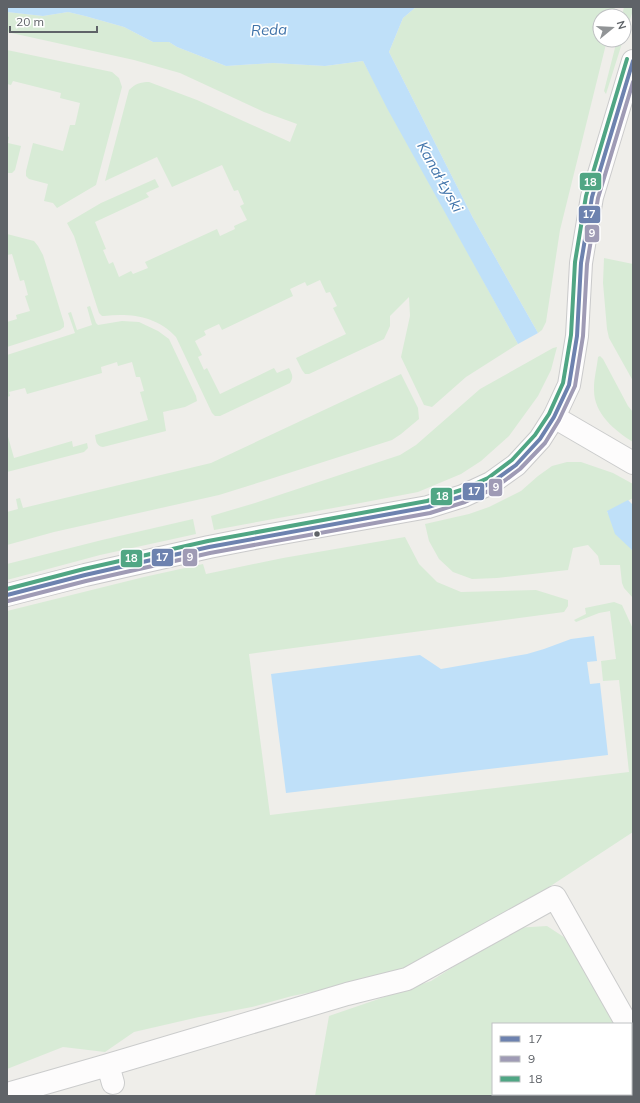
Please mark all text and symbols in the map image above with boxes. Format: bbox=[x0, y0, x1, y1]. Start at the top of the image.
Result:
scale bar bbox=[10, 8, 97, 34]
north arrow bbox=[592, 8, 632, 48]
text: 20 m bbox=[16, 14, 44, 29]
water label: Reda bbox=[250, 19, 287, 40]
text: N bbox=[614, 19, 629, 31]
water label: Kanał Łyski bbox=[413, 138, 468, 216]
line badge: 18 bbox=[579, 172, 602, 191]
text: 18 bbox=[583, 175, 597, 189]
line badge: 17 bbox=[578, 205, 601, 224]
text: 17 bbox=[582, 207, 596, 221]
line badge: 9 bbox=[584, 224, 600, 243]
text: 9 bbox=[589, 226, 596, 240]
line badge: 9 bbox=[488, 478, 503, 497]
text: 9 bbox=[493, 480, 500, 494]
line badge: 17 bbox=[462, 482, 485, 501]
text: 17 bbox=[467, 484, 481, 498]
line badge: 18 bbox=[430, 487, 453, 506]
text: 18 bbox=[435, 489, 449, 503]
unlabelled marker bbox=[312, 529, 322, 539]
line badge: 17 bbox=[151, 548, 174, 567]
line badge: 9 bbox=[182, 548, 198, 567]
line badge: 18 bbox=[120, 549, 143, 568]
text: 17 bbox=[155, 550, 169, 564]
text: 9 bbox=[187, 550, 194, 564]
text: 18 bbox=[124, 551, 138, 565]
legend bbox=[492, 1023, 632, 1095]
text: 17 bbox=[528, 1031, 542, 1046]
text: 9 bbox=[528, 1051, 535, 1066]
text: 18 bbox=[528, 1071, 542, 1086]

